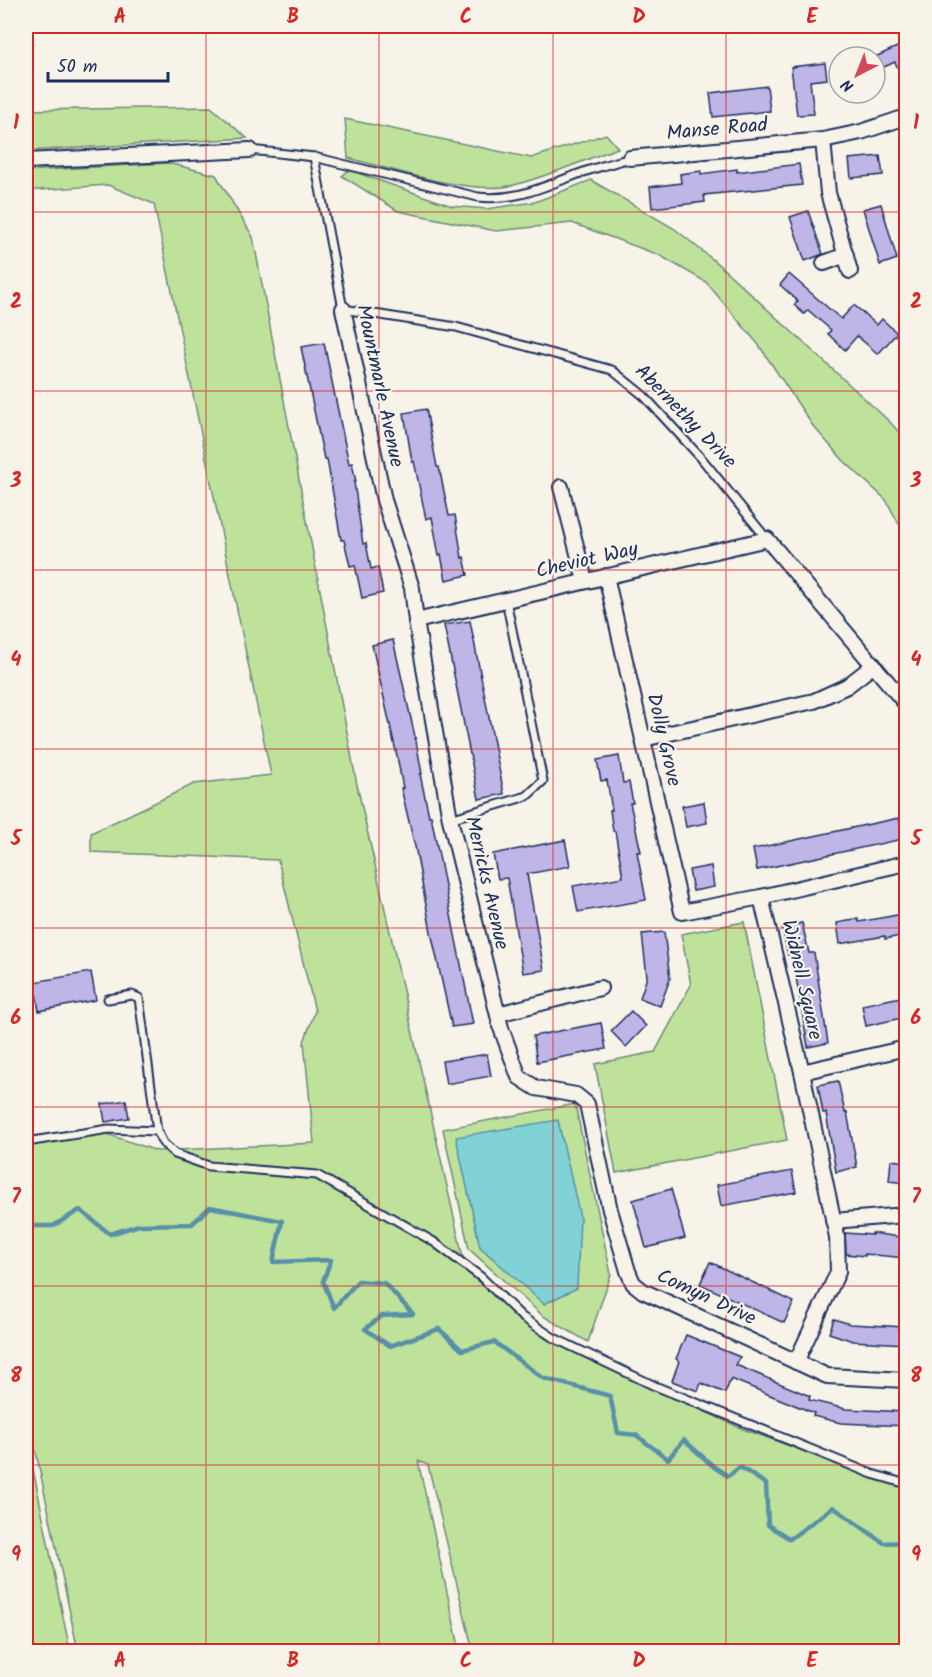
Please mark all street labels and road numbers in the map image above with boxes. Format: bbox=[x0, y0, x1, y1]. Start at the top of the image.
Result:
street label: Manse Road bbox=[665, 110, 770, 150]
street label: Mountmarle Avenue bbox=[346, 302, 412, 470]
street label: Abernethy Drive bbox=[626, 357, 744, 477]
street label: Cheviot Way bbox=[533, 534, 642, 588]
street label: Dolly Grove bbox=[637, 690, 689, 790]
street label: Merricks Avenue bbox=[455, 813, 517, 953]
street label: Widnell Square bbox=[772, 917, 830, 1043]
street label: Comyn Drive bbox=[651, 1261, 761, 1335]

